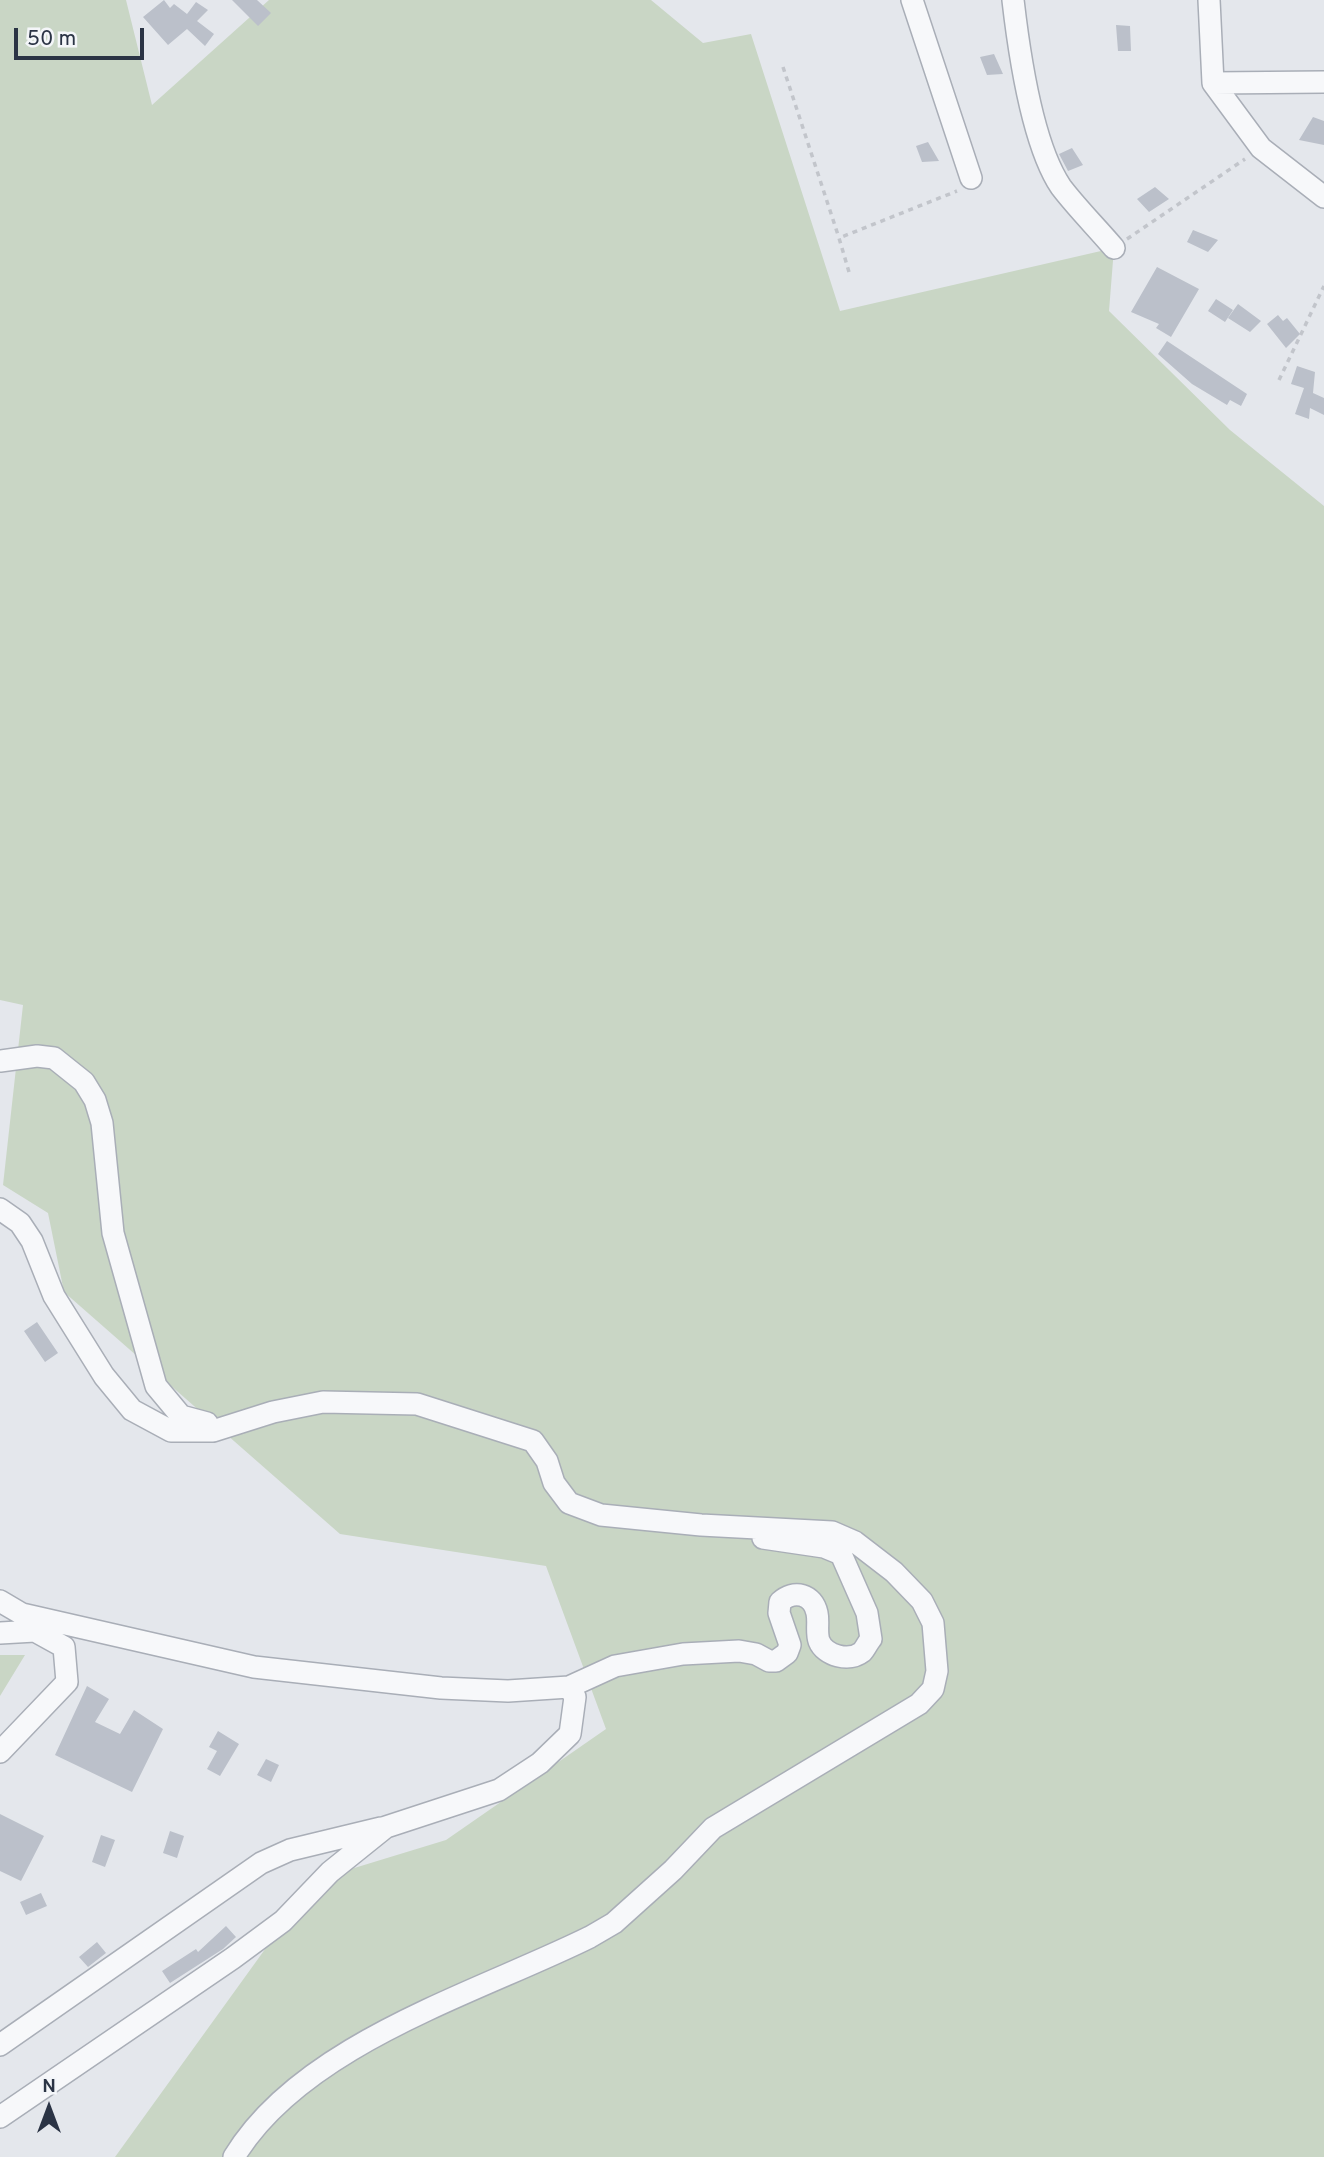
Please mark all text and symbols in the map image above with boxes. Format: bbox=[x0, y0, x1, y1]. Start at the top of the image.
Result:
scale bar bbox=[18, 14, 147, 58]
text: 50 m bbox=[27, 26, 76, 53]
north arrow bbox=[14, 2073, 84, 2143]
text: N bbox=[42, 2075, 56, 2099]

